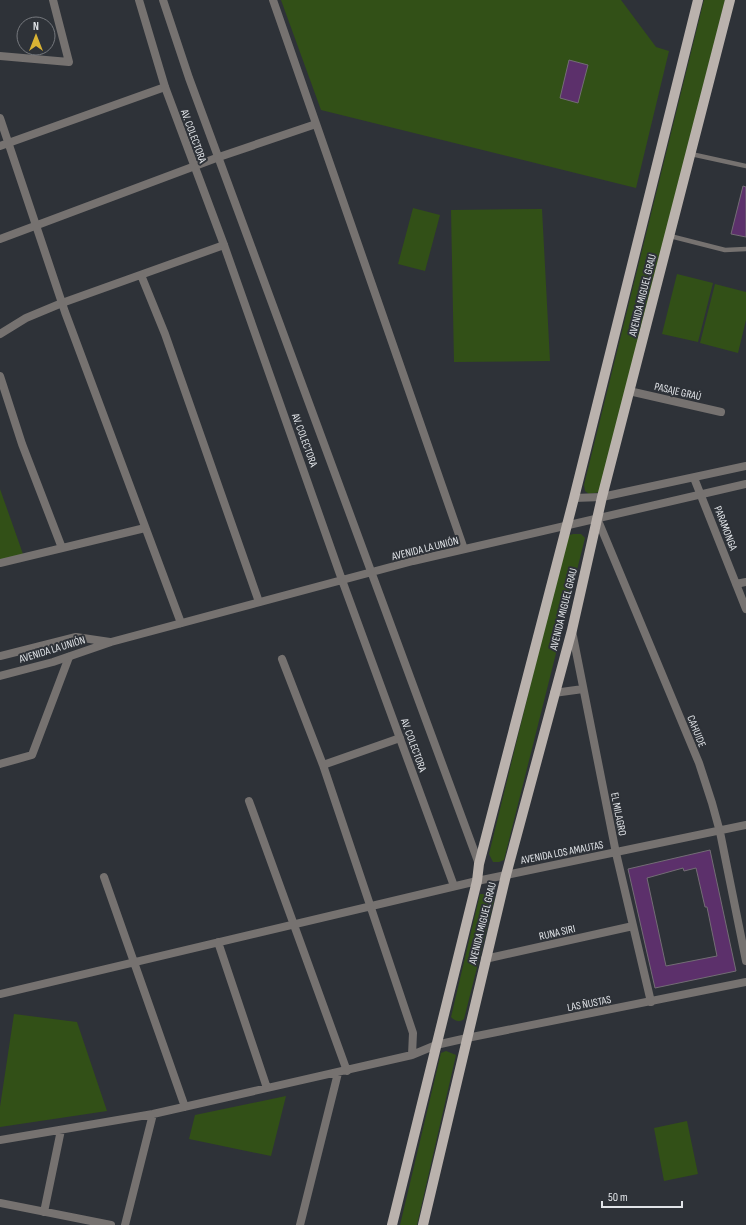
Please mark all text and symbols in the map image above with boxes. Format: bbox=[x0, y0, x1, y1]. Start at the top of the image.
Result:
north arrow bbox=[16, 16, 56, 56]
text: N bbox=[33, 20, 39, 33]
street label: AV. COLECTORA bbox=[177, 107, 209, 165]
street label: AVENIDA MIGUEL GRAU bbox=[626, 253, 659, 338]
street label: PASAJE GRAÚ bbox=[653, 380, 703, 403]
street label: AV. COLECTORA bbox=[288, 411, 320, 469]
street label: PARAMONGA bbox=[711, 504, 740, 553]
street label: AVENIDA LA UNIÓN bbox=[389, 534, 460, 563]
street label: AVENIDA MIGUEL GRAU bbox=[547, 567, 580, 652]
street label: AVENIDA LA UNIÓN bbox=[17, 633, 87, 666]
street label: CAHUIDE bbox=[684, 713, 709, 749]
street label: AV. COLECTORA bbox=[397, 716, 429, 774]
street label: EL MILAGRO bbox=[608, 791, 629, 837]
street label: AVENIDA LOS AMAUTAS bbox=[519, 838, 605, 867]
street label: AVENIDA MIGUEL GRAU bbox=[466, 881, 499, 966]
street label: RUNA SIRI bbox=[538, 922, 576, 943]
street label: LAS ÑUSTAS bbox=[566, 992, 612, 1014]
scale bar bbox=[602, 1183, 682, 1209]
text: 50 m bbox=[608, 1190, 628, 1205]

